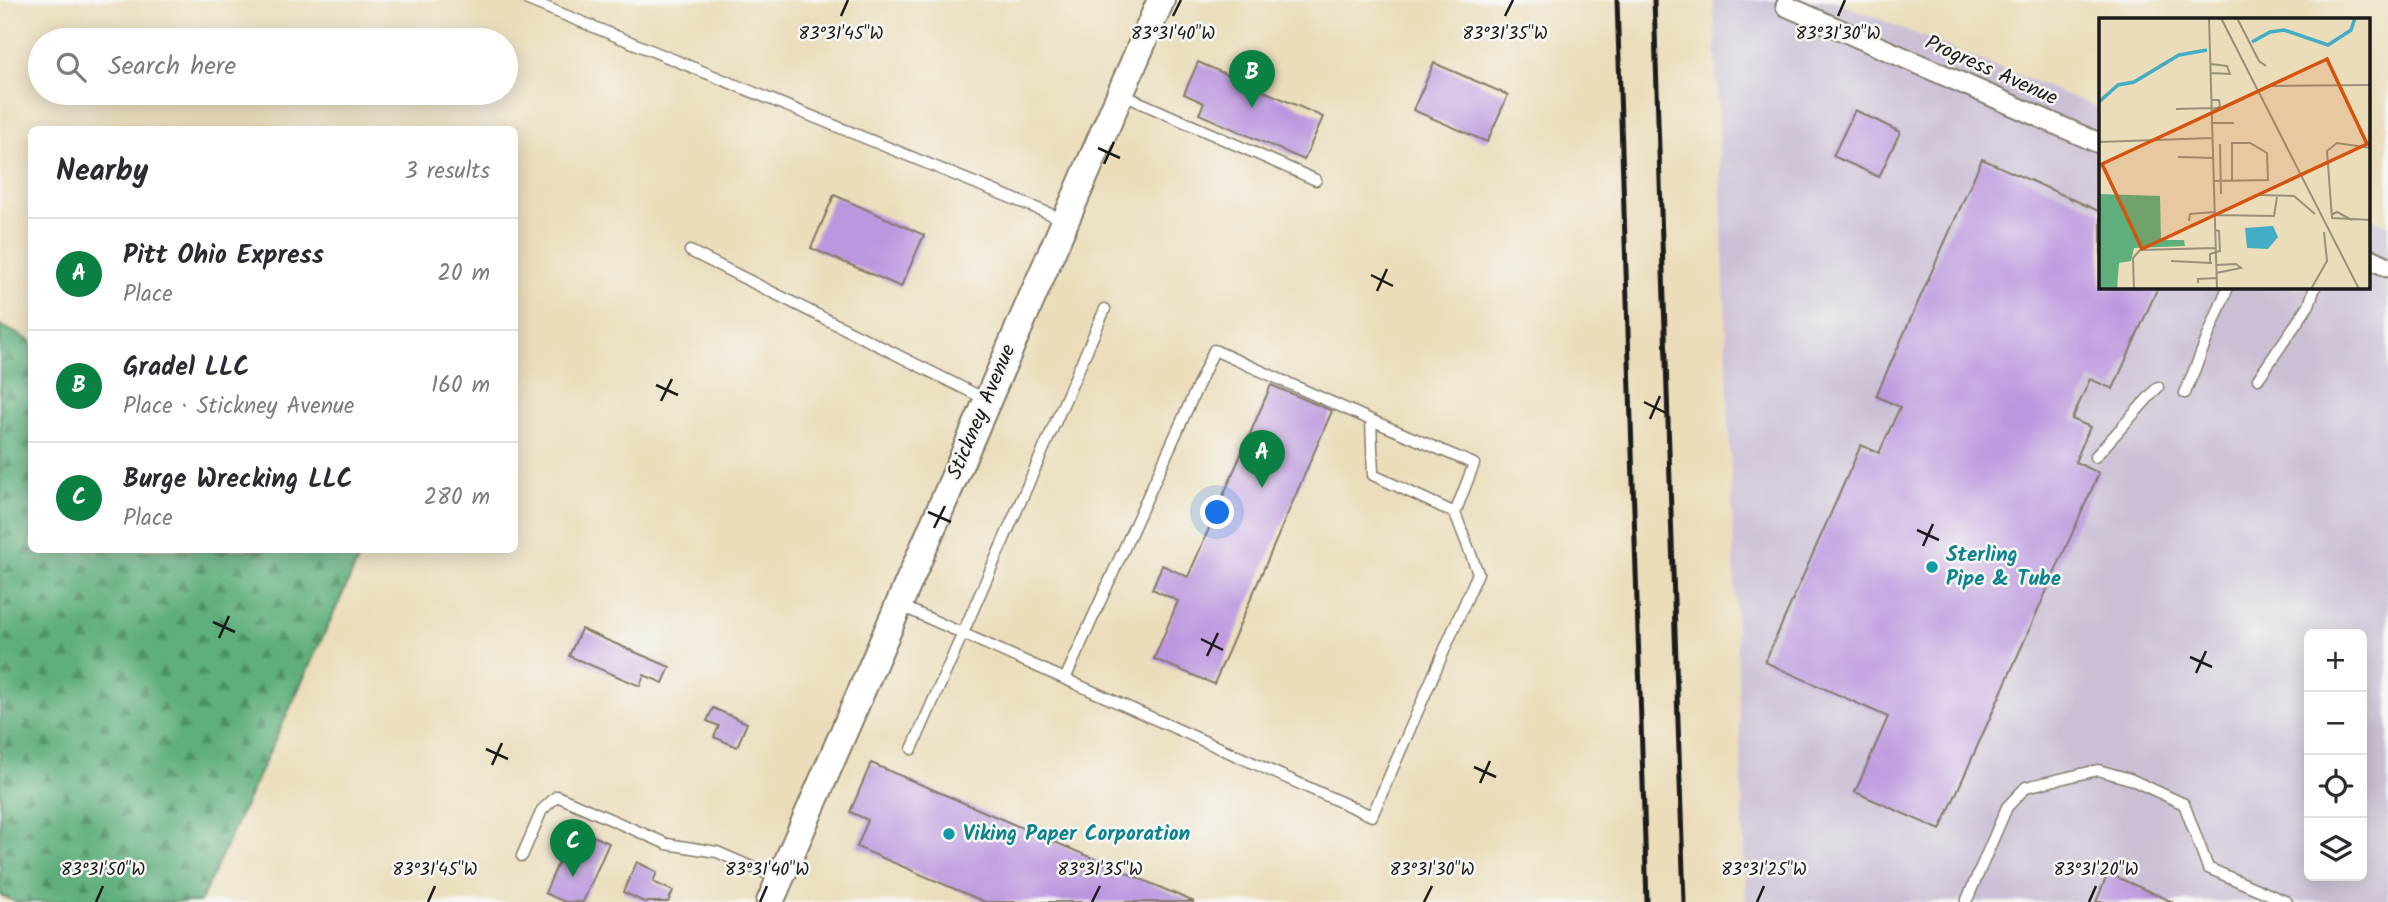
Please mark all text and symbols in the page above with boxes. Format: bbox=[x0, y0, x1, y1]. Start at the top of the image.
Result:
inset map bbox=[2099, 18, 2370, 289]
text: 83°31'45"W bbox=[798, 20, 884, 49]
text: 83°31'40"W bbox=[1131, 20, 1215, 49]
text: 83°31'35"W bbox=[1462, 20, 1548, 49]
text: 83°31'30"W bbox=[1795, 20, 1881, 49]
street label: Progress Avenue bbox=[1919, 27, 2063, 115]
search box bbox=[28, 28, 518, 105]
text: Search here bbox=[108, 46, 236, 88]
icon: search bbox=[52, 48, 90, 86]
pin: B bbox=[1229, 50, 1275, 108]
text: Nearby bbox=[56, 148, 148, 196]
text: 3 results bbox=[404, 154, 490, 190]
text: Pitt Ohio Express bbox=[123, 235, 324, 277]
text: A bbox=[72, 256, 86, 292]
text: 20 m bbox=[438, 256, 490, 292]
text: Place bbox=[123, 277, 173, 313]
street label: Stickney Avenue bbox=[939, 339, 1026, 485]
text: Gradel LLC bbox=[123, 347, 249, 389]
text: B bbox=[72, 368, 86, 404]
text: 160 m bbox=[431, 368, 490, 404]
text: Place · Stickney Avenue bbox=[123, 389, 354, 425]
pin: A bbox=[1239, 430, 1285, 488]
text: Burge Wrecking LLC bbox=[123, 459, 353, 501]
text: C bbox=[72, 480, 86, 516]
text: 280 m bbox=[424, 480, 490, 516]
your location bbox=[1200, 495, 1234, 529]
text: Place bbox=[123, 501, 173, 537]
place label: Sterling Pipe & Tube bbox=[1946, 539, 2061, 596]
marker: Sterling Pipe & Tube bbox=[1924, 559, 1940, 575]
map controls bbox=[2304, 629, 2367, 881]
button: + bbox=[2304, 629, 2367, 692]
button: − bbox=[2304, 692, 2367, 755]
button: locate bbox=[2304, 755, 2367, 818]
place label: Viking Paper Corporation bbox=[963, 818, 1190, 851]
button: layers bbox=[2304, 818, 2367, 881]
pin: C bbox=[550, 819, 596, 877]
marker: Viking Paper Corporation bbox=[941, 826, 957, 842]
text: 83°31'50"W bbox=[61, 856, 145, 885]
text: 83°31'45"W bbox=[392, 856, 478, 885]
text: 83°31'40"W bbox=[725, 856, 809, 885]
text: 83°31'35"W bbox=[1057, 856, 1143, 885]
text: 83°31'30"W bbox=[1389, 856, 1475, 885]
text: 83°31'25"W bbox=[1721, 856, 1807, 885]
text: 83°31'20"W bbox=[2053, 856, 2139, 885]

